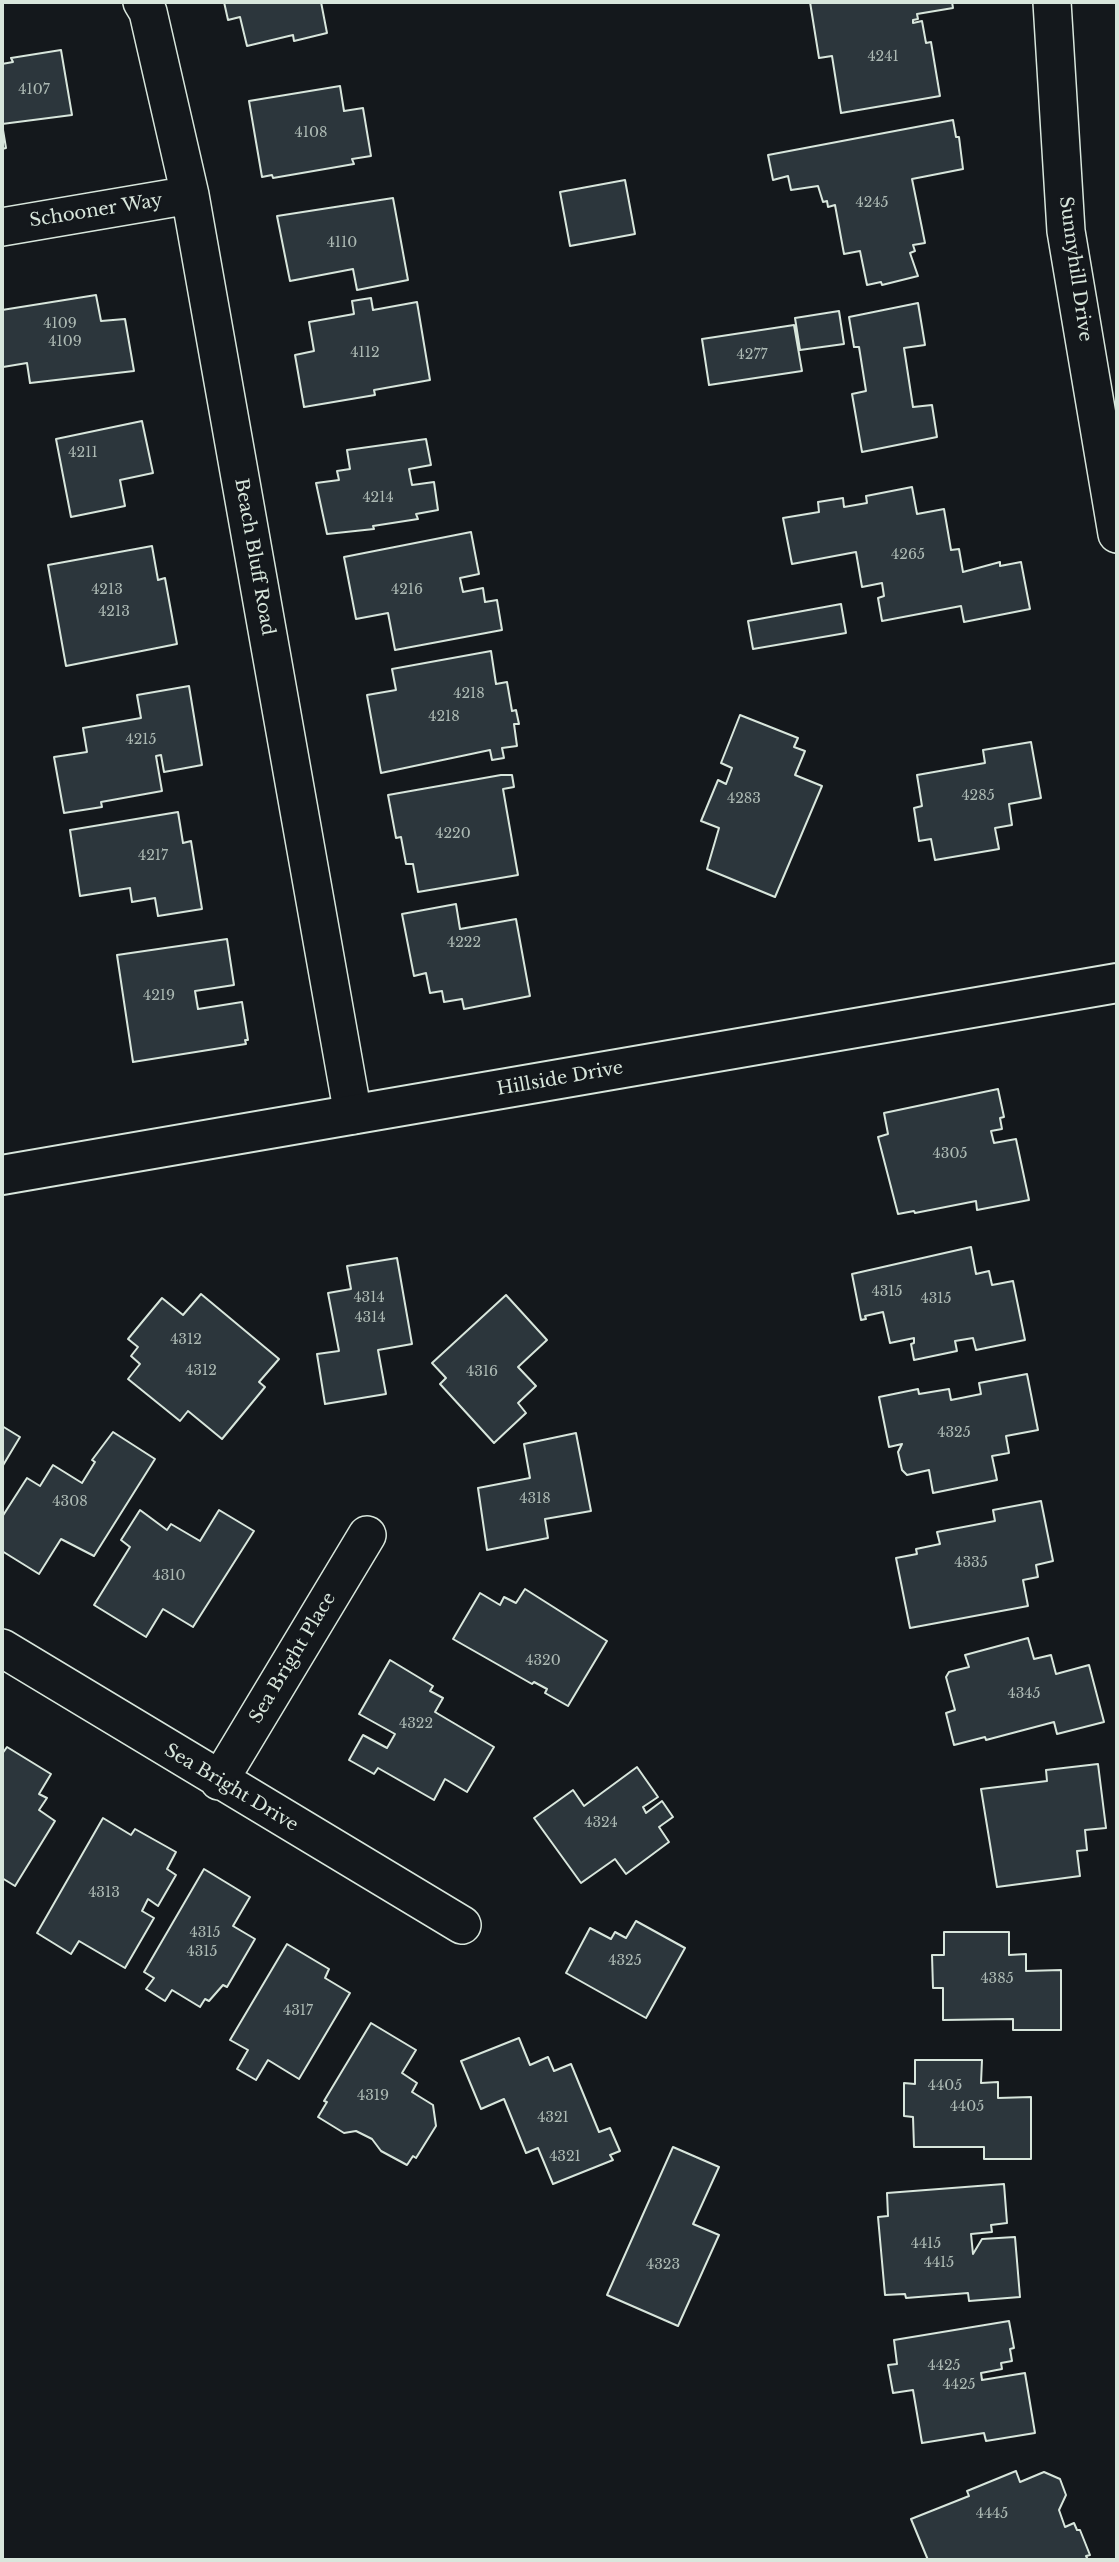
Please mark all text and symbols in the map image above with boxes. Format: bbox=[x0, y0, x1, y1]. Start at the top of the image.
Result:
house number: 4241 bbox=[867, 49, 899, 65]
house number: 4107 bbox=[18, 82, 50, 98]
house number: 4108 bbox=[295, 125, 327, 141]
street label: Schooner Way bbox=[28, 190, 164, 232]
house number: 4245 bbox=[856, 195, 888, 211]
street label: Sunnyhill Drive bbox=[1054, 195, 1096, 343]
house number: 4110 bbox=[327, 235, 357, 251]
house number: 4109 bbox=[43, 316, 77, 332]
house number: 4109 bbox=[48, 334, 82, 350]
house number: 4112 bbox=[350, 345, 380, 361]
house number: 4277 bbox=[737, 347, 767, 363]
house number: 4211 bbox=[68, 445, 98, 461]
street label: Beach Bluff Road bbox=[230, 477, 278, 637]
house number: 4214 bbox=[362, 490, 394, 506]
house number: 4265 bbox=[891, 547, 925, 563]
house number: 4213 bbox=[91, 582, 123, 598]
house number: 4216 bbox=[391, 582, 423, 598]
house number: 4213 bbox=[98, 604, 130, 620]
house number: 4218 bbox=[453, 686, 485, 702]
house number: 4218 bbox=[428, 709, 460, 725]
house number: 4215 bbox=[125, 732, 157, 748]
house number: 4285 bbox=[961, 788, 995, 804]
house number: 4283 bbox=[727, 791, 761, 807]
house number: 4220 bbox=[435, 826, 471, 842]
house number: 4217 bbox=[138, 848, 168, 864]
house number: 4222 bbox=[447, 935, 481, 951]
house number: 4219 bbox=[143, 988, 175, 1004]
street label: Hillside Drive bbox=[495, 1057, 625, 1101]
house number: 4305 bbox=[933, 1146, 967, 1162]
house number: 4315 bbox=[871, 1284, 903, 1300]
house number: 4314 bbox=[353, 1290, 385, 1306]
house number: 4315 bbox=[920, 1291, 952, 1307]
house number: 4314 bbox=[354, 1310, 386, 1326]
house number: 4312 bbox=[170, 1332, 202, 1348]
house number: 4312 bbox=[185, 1363, 217, 1379]
house number: 4316 bbox=[466, 1364, 498, 1380]
house number: 4325 bbox=[937, 1425, 971, 1441]
house number: 4318 bbox=[519, 1491, 551, 1507]
house number: 4308 bbox=[52, 1494, 88, 1510]
house number: 4335 bbox=[954, 1555, 988, 1571]
house number: 4310 bbox=[152, 1568, 186, 1584]
street label: Sea Bright Place bbox=[245, 1589, 341, 1727]
house number: 4320 bbox=[525, 1653, 561, 1669]
house number: 4345 bbox=[1008, 1686, 1040, 1702]
house number: 4322 bbox=[399, 1716, 433, 1732]
street label: Sea Bright Drive bbox=[160, 1740, 302, 1836]
house number: 4324 bbox=[584, 1815, 618, 1831]
house number: 4313 bbox=[88, 1885, 120, 1901]
house number: 4315 bbox=[189, 1925, 221, 1941]
house number: 4315 bbox=[186, 1944, 218, 1960]
house number: 4325 bbox=[608, 1953, 642, 1969]
house number: 4385 bbox=[980, 1971, 1014, 1987]
house number: 4317 bbox=[283, 2003, 313, 2019]
house number: 4405 bbox=[928, 2078, 962, 2094]
house number: 4319 bbox=[357, 2088, 389, 2104]
house number: 4405 bbox=[950, 2099, 984, 2115]
house number: 4321 bbox=[537, 2110, 569, 2126]
house number: 4321 bbox=[549, 2149, 581, 2165]
house number: 4415 bbox=[911, 2236, 941, 2252]
house number: 4415 bbox=[924, 2255, 954, 2271]
house number: 4323 bbox=[646, 2257, 680, 2273]
house number: 4425 bbox=[928, 2358, 960, 2374]
house number: 4425 bbox=[943, 2377, 975, 2393]
house number: 4445 bbox=[976, 2506, 1008, 2522]

